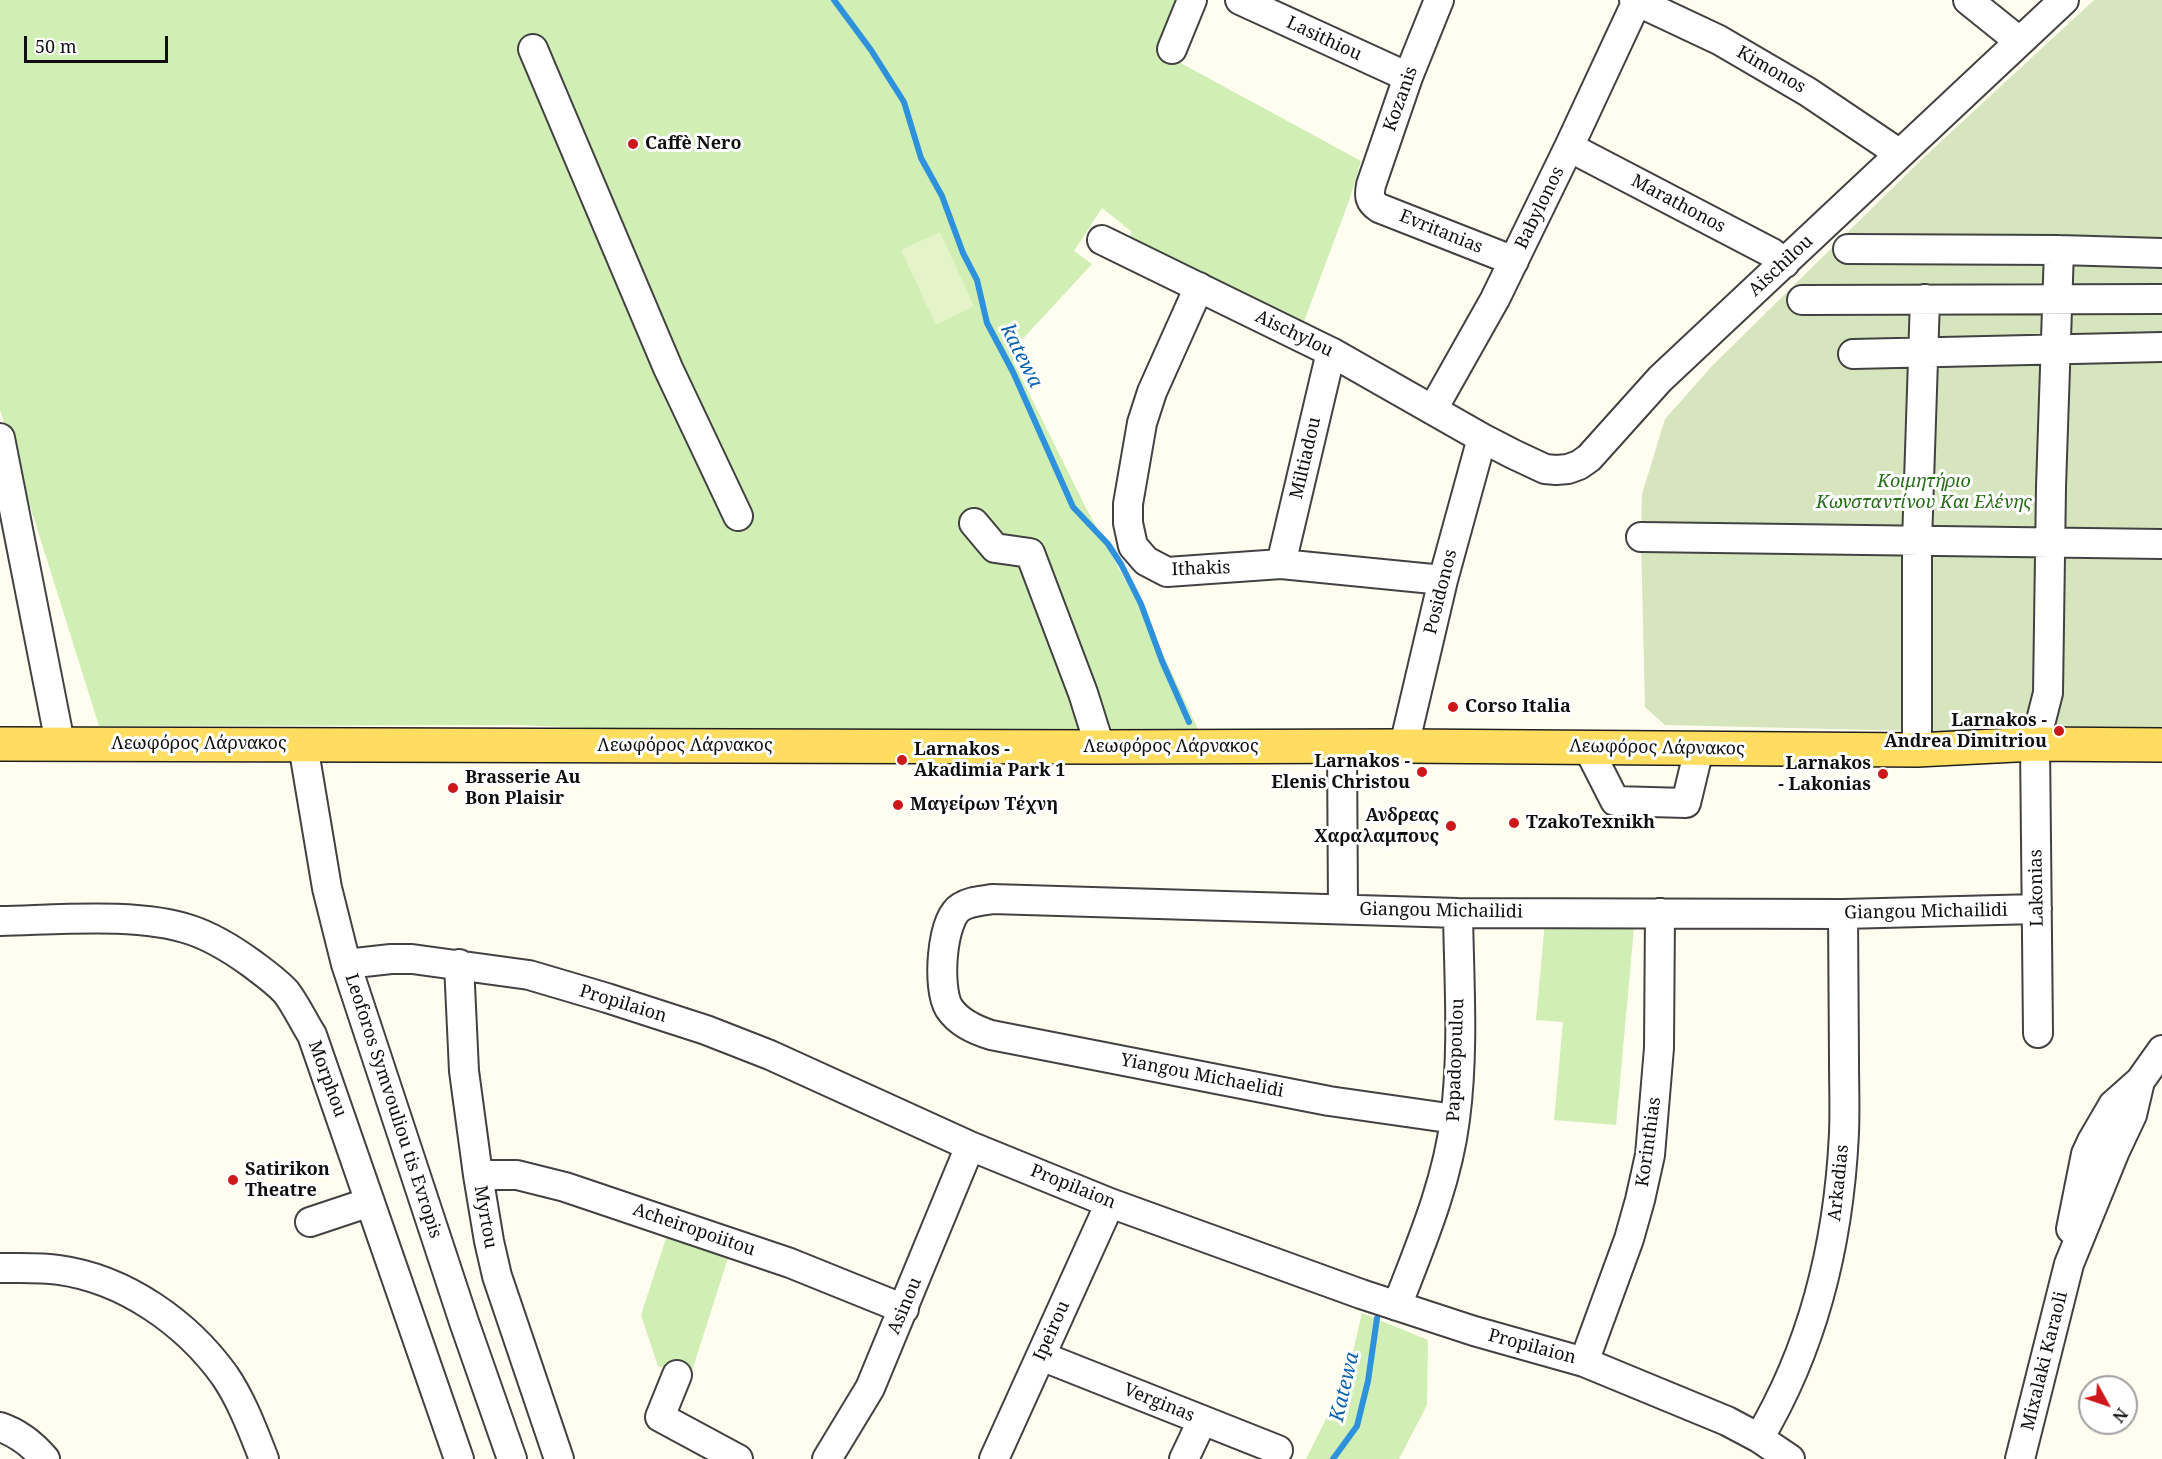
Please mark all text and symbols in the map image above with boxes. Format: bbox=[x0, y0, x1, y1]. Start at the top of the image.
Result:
street label: Lasithiou bbox=[1283, 12, 1365, 66]
scale bar bbox=[27, 24, 171, 62]
text: 50 m bbox=[35, 34, 77, 58]
street label: Kimonos bbox=[1733, 42, 1809, 98]
street label: Kozanis bbox=[1379, 64, 1423, 134]
place label: Caffè Nero bbox=[645, 133, 741, 155]
marker: Caffè Nero bbox=[626, 137, 640, 151]
street label: Babylonos bbox=[1511, 163, 1569, 253]
street label: Marathonos bbox=[1627, 170, 1729, 238]
street label: Evritanias bbox=[1396, 206, 1486, 258]
street label: Aischilou bbox=[1744, 231, 1818, 301]
street label: Aischylou bbox=[1251, 306, 1337, 362]
water label: katewa bbox=[995, 320, 1047, 392]
street label: Miltiadou bbox=[1286, 415, 1326, 501]
park label: Κοιμητήριο Κωνσταντίνου Και Ελένης bbox=[1816, 471, 2032, 514]
street label: Posidonos bbox=[1420, 547, 1462, 637]
street label: Ithakis bbox=[1171, 557, 1231, 581]
place label: Corso Italia bbox=[1465, 696, 1571, 718]
marker: Corso Italia bbox=[1446, 700, 1460, 714]
place label: Larnakos - Andrea Dimitriou bbox=[1884, 710, 2047, 752]
marker: Larnakos - Andrea Dimitriou bbox=[2052, 724, 2066, 738]
street label: Λεωφόρος Λάρνακος bbox=[111, 733, 287, 755]
street label: Λεωφόρος Λάρνακος bbox=[597, 735, 773, 757]
street label: Λεωφόρος Λάρνακος bbox=[1083, 736, 1259, 758]
street label: Λεωφόρος Λάρνακος bbox=[1569, 736, 1745, 760]
place label: Larnakos - Akadimia Park 1 bbox=[914, 739, 1065, 782]
place label: Larnakos - Elenis Christou bbox=[1271, 751, 1410, 794]
marker: Larnakos - Akadimia Park 1 bbox=[895, 753, 909, 767]
place label: Larnakos - Lakonias bbox=[1778, 753, 1871, 795]
marker: Larnakos - Elenis Christou bbox=[1415, 765, 1429, 779]
place label: Brasserie Au Bon Plaisir bbox=[465, 767, 580, 810]
marker: Larnakos - Lakonias bbox=[1876, 767, 1890, 781]
marker: Brasserie Au Bon Plaisir bbox=[446, 781, 460, 795]
place label: Μαγείρων Τέχνη bbox=[910, 794, 1058, 816]
marker: Μαγείρων Τέχνη bbox=[891, 798, 905, 812]
place label: Ανδρεας Χαραλαμπους bbox=[1314, 805, 1439, 848]
place label: TzakoTexnikh bbox=[1526, 812, 1655, 834]
marker: TzakoTexnikh bbox=[1507, 816, 1521, 830]
marker: Ανδρεας Χαραλαμπους bbox=[1444, 819, 1458, 833]
street label: Lakonias bbox=[2026, 849, 2048, 927]
street label: Giangou Michailidi bbox=[1359, 899, 1523, 923]
street label: Giangou Michailidi bbox=[1844, 900, 2008, 924]
street label: Leoforos Symvouliou tis Evropis bbox=[340, 971, 446, 1241]
street label: Propilaion bbox=[577, 981, 669, 1027]
street label: Papadopoulou bbox=[1443, 998, 1469, 1122]
street label: Morphou bbox=[303, 1038, 351, 1120]
street label: Yiangou Michaelidi bbox=[1119, 1050, 1285, 1102]
street label: Korinthias bbox=[1632, 1096, 1666, 1188]
street label: Arkadias bbox=[1824, 1144, 1854, 1222]
place label: Satirikon Theatre bbox=[245, 1159, 330, 1202]
street label: Propilaion bbox=[1027, 1160, 1119, 1214]
marker: Satirikon Theatre bbox=[226, 1173, 240, 1187]
street label: Myrtou bbox=[469, 1184, 501, 1250]
street label: Acheiropoiitou bbox=[630, 1199, 758, 1261]
street label: Asinou bbox=[883, 1274, 927, 1338]
street label: Mixalaki Karaoli bbox=[2017, 1289, 2073, 1433]
street label: Ipeirou bbox=[1029, 1298, 1075, 1364]
street label: Propilaion bbox=[1486, 1325, 1578, 1369]
water label: Katewa bbox=[1325, 1350, 1365, 1424]
north arrow bbox=[2078, 1375, 2138, 1435]
street label: Verginas bbox=[1120, 1379, 1198, 1427]
text: N bbox=[2108, 1403, 2133, 1427]

